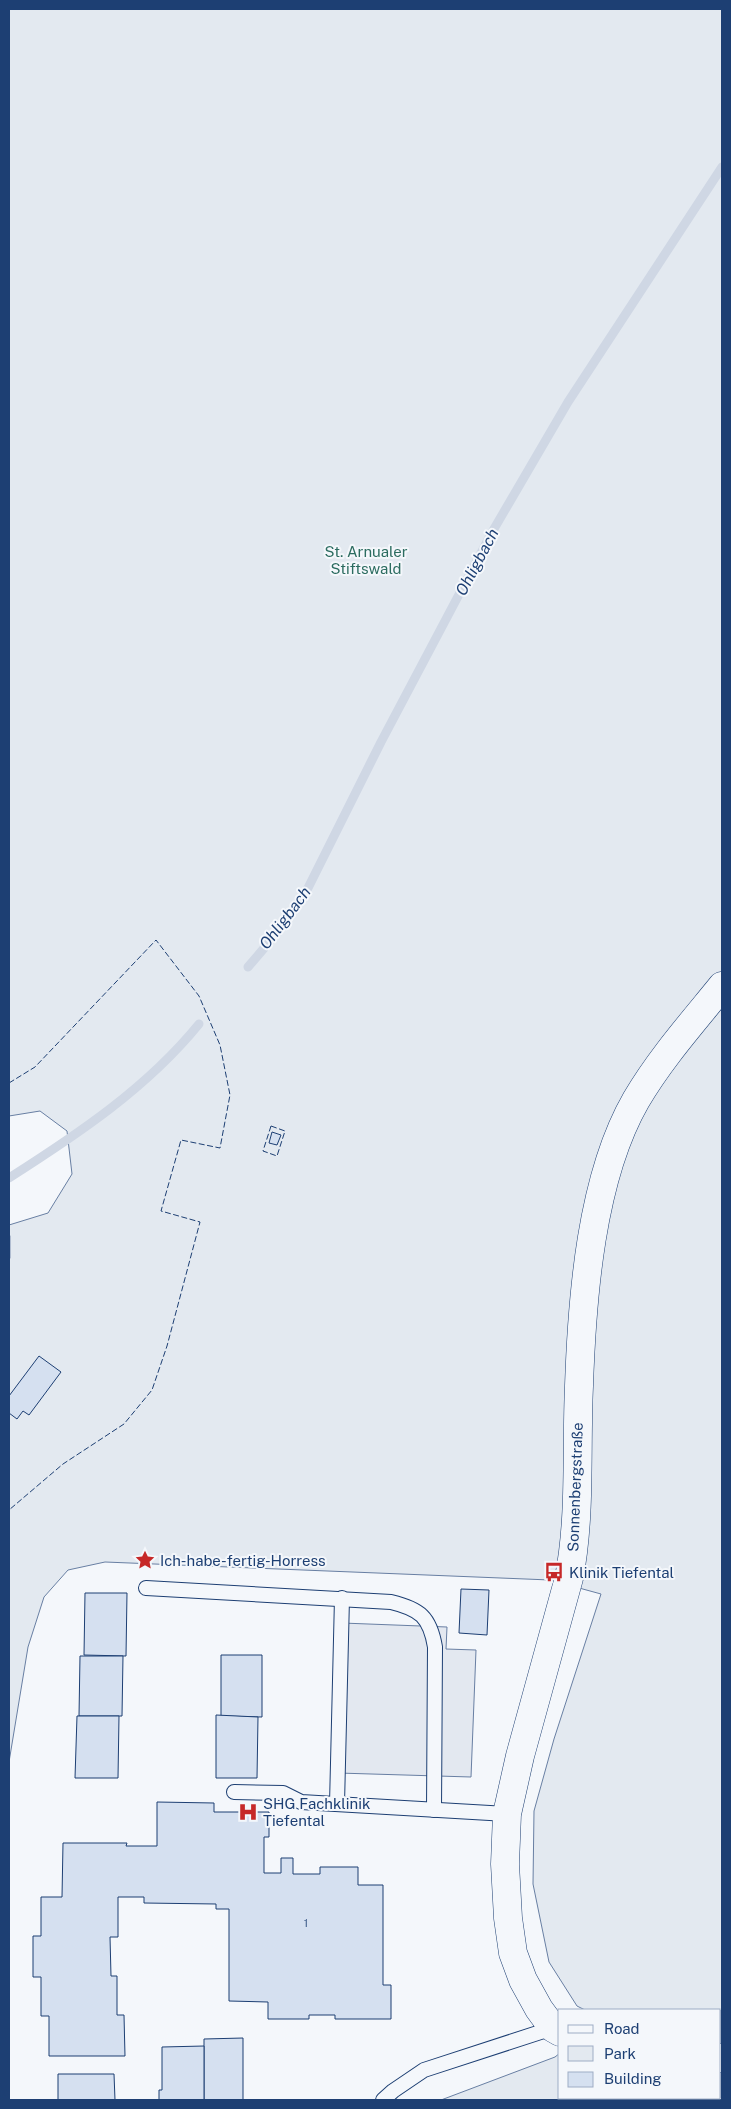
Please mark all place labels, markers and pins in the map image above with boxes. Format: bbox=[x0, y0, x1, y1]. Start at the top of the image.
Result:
place icon: Ich-habe-fertig-Horress bbox=[134, 1549, 156, 1571]
place label: Ich-habe-fertig-Horress bbox=[160, 1552, 326, 1569]
bus stop icon: Klinik Tiefental bbox=[543, 1561, 565, 1583]
place label: Klinik Tiefental bbox=[569, 1564, 674, 1581]
place label: SHG Fachklinik Tiefental bbox=[263, 1795, 370, 1829]
hospital icon: SHG Fachklinik Tiefental bbox=[237, 1801, 259, 1823]

